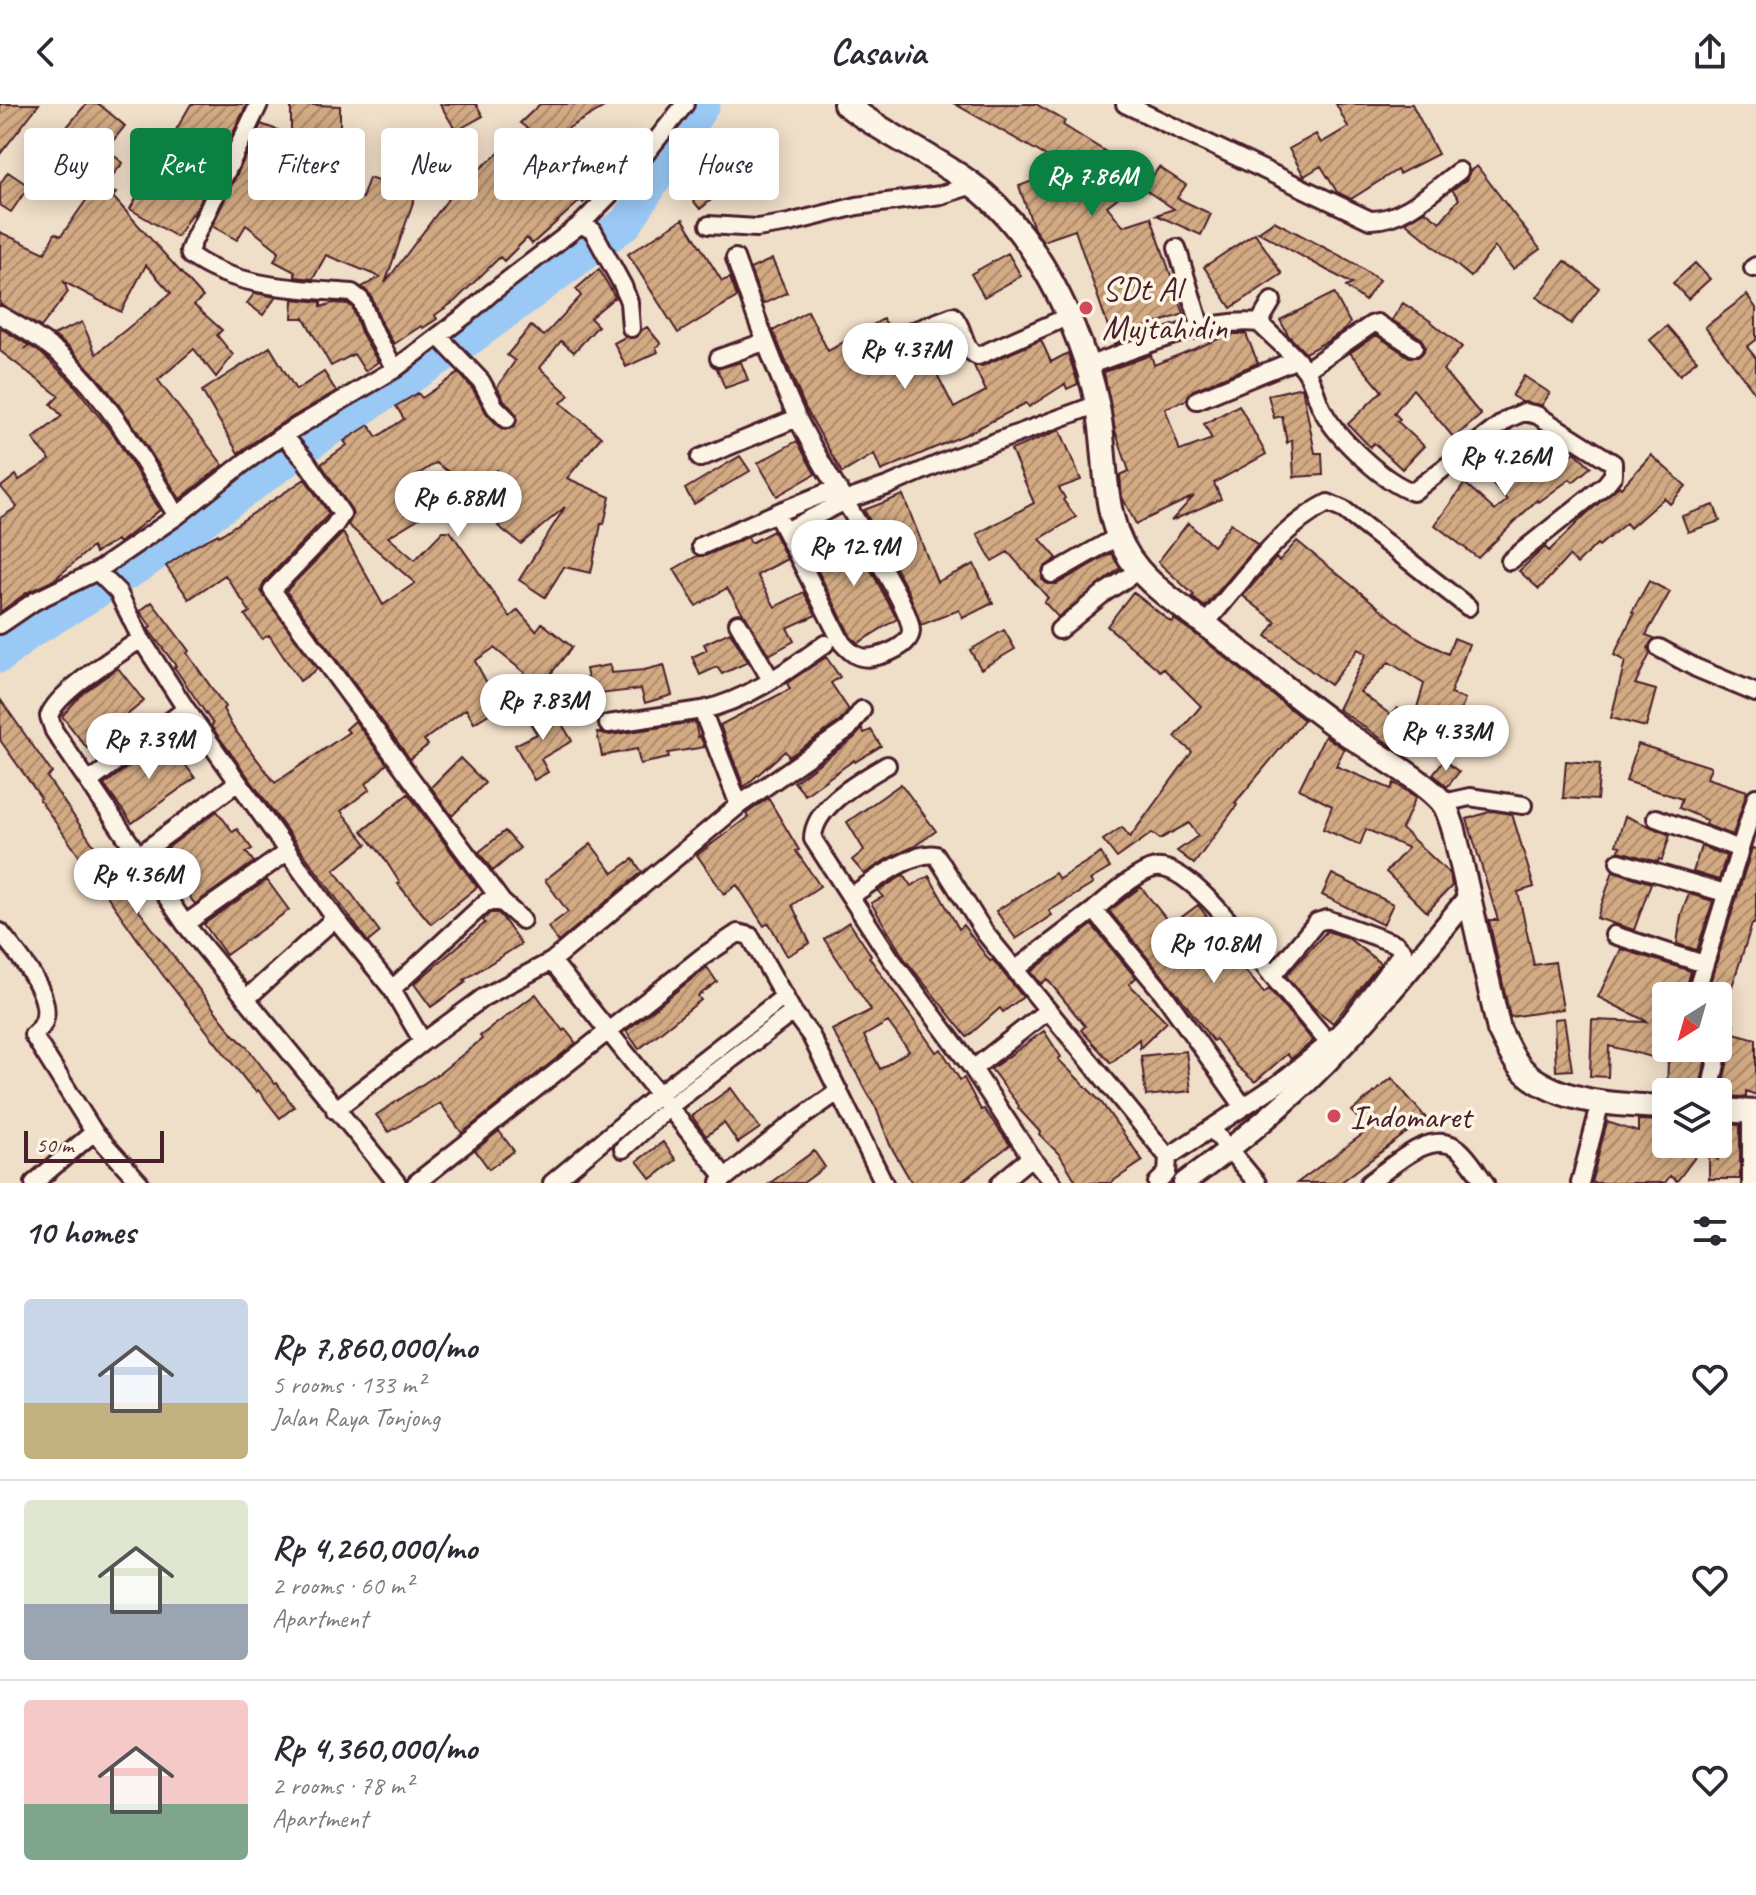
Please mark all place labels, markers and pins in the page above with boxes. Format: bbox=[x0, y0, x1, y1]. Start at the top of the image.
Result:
pin: Rp 7.86M bbox=[1009, 150, 1175, 218]
place label: SDt Al Mujtahidin bbox=[1102, 267, 1228, 349]
marker: SDt Al Mujtahidin bbox=[1077, 299, 1095, 317]
pin: Rp 4.37M bbox=[822, 323, 988, 391]
pin: Rp 4.26M bbox=[1422, 430, 1588, 498]
pin: Rp 6.88M bbox=[375, 471, 541, 539]
pin: Rp 12.9M bbox=[771, 520, 937, 588]
pin: Rp 7.83M bbox=[460, 674, 626, 742]
pin: Rp 4.33M bbox=[1363, 705, 1529, 773]
pin: Rp 7.39M bbox=[66, 713, 232, 781]
pin: Rp 4.36M bbox=[54, 848, 220, 916]
pin: Rp 10.8M bbox=[1131, 917, 1297, 985]
place label: Indomaret bbox=[1350, 1095, 1475, 1138]
marker: Indomaret bbox=[1325, 1107, 1343, 1125]

